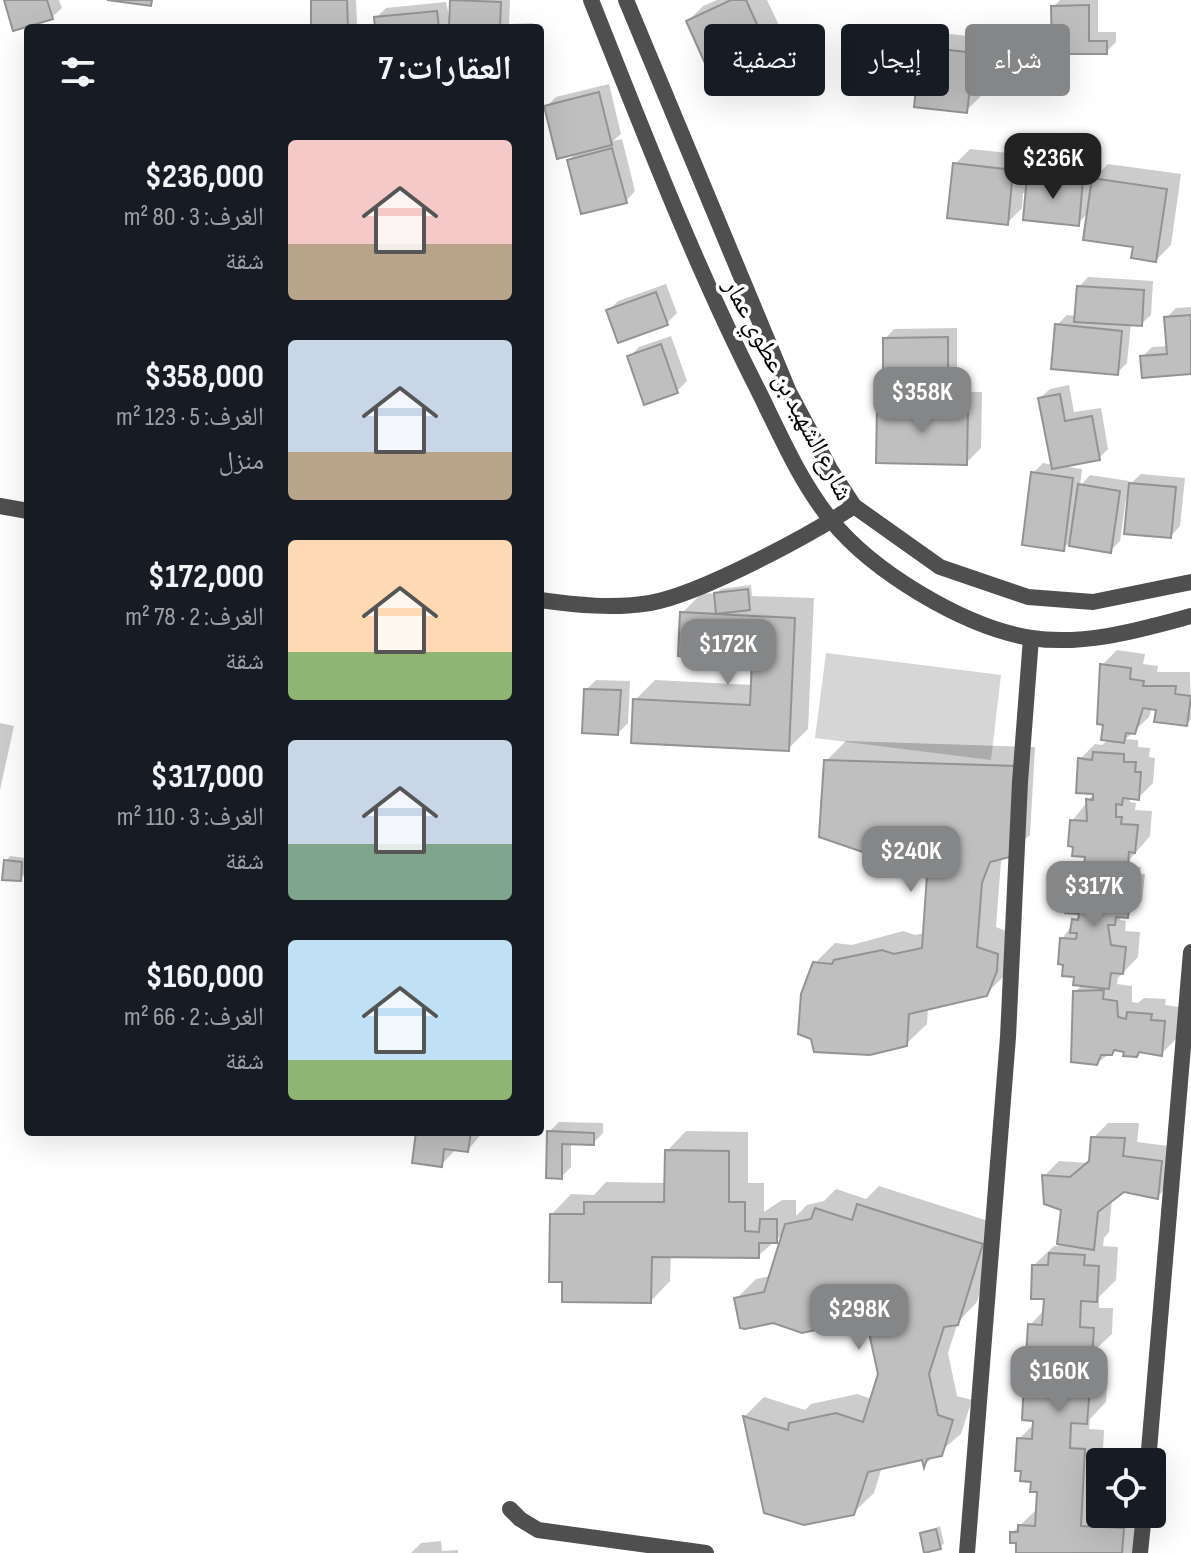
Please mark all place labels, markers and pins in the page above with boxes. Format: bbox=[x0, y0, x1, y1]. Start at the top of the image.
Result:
pin: $236K bbox=[997, 133, 1109, 201]
pin: $358K bbox=[866, 367, 978, 435]
pin: $172K bbox=[672, 619, 784, 687]
pin: $240K bbox=[855, 826, 967, 894]
pin: $317K bbox=[1038, 861, 1150, 929]
pin: $298K bbox=[803, 1284, 915, 1352]
pin: $160K bbox=[1003, 1346, 1115, 1414]

